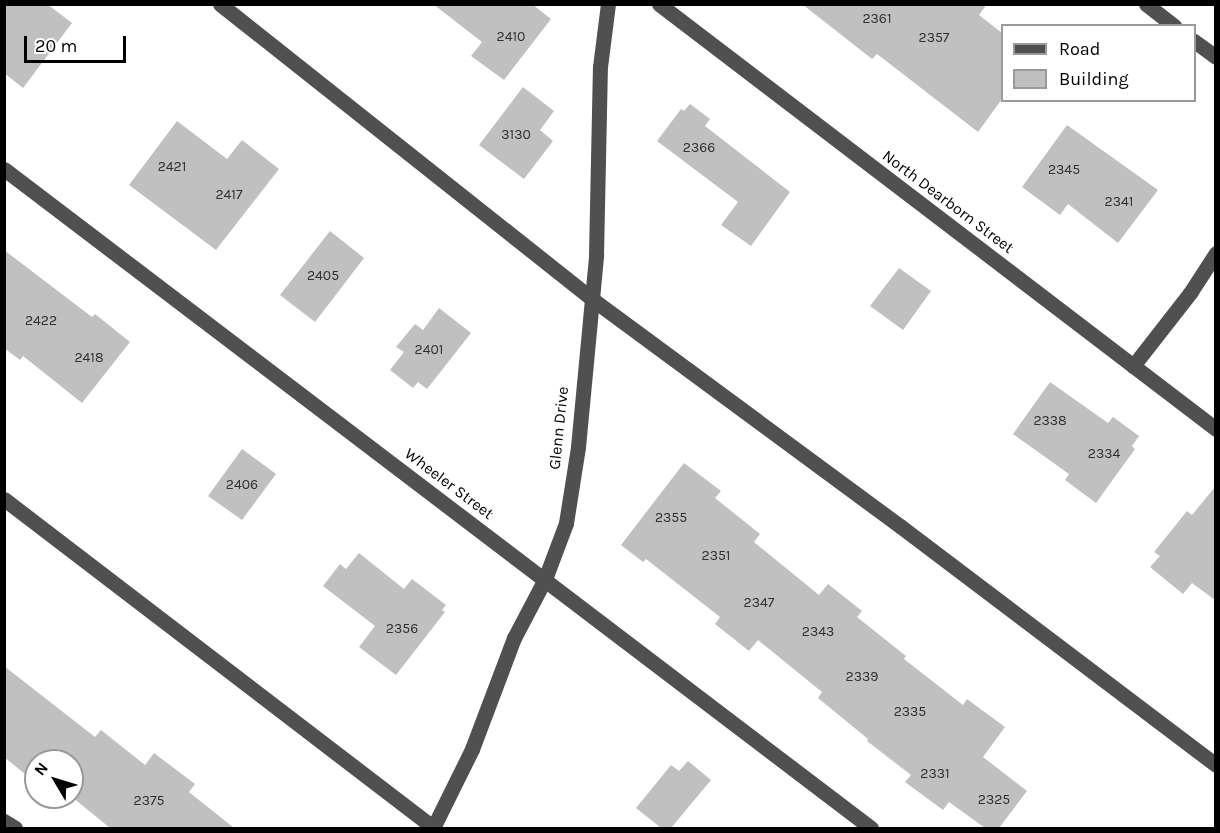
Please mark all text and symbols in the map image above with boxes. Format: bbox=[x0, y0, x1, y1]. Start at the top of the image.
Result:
house number: 2361 bbox=[862, 11, 892, 27]
scale bar bbox=[27, 24, 129, 62]
legend bbox=[1001, 24, 1196, 102]
house number: 2410 bbox=[497, 29, 525, 45]
house number: 2357 bbox=[919, 30, 949, 46]
text: 20 m bbox=[35, 35, 77, 57]
text: Road bbox=[1059, 38, 1100, 60]
text: Building bbox=[1059, 68, 1129, 90]
house number: 3130 bbox=[501, 127, 531, 143]
house number: 2366 bbox=[683, 140, 715, 156]
street label: North Dearborn Street bbox=[878, 146, 1018, 258]
house number: 2421 bbox=[158, 159, 186, 175]
house number: 2345 bbox=[1048, 162, 1080, 178]
house number: 2417 bbox=[215, 187, 243, 203]
house number: 2341 bbox=[1105, 194, 1133, 210]
house number: 2405 bbox=[307, 268, 339, 284]
house number: 2422 bbox=[25, 313, 57, 329]
house number: 2401 bbox=[415, 342, 443, 358]
house number: 2418 bbox=[74, 350, 104, 366]
street label: Glenn Drive bbox=[545, 385, 573, 471]
house number: 2338 bbox=[1033, 413, 1067, 429]
street label: Wheeler Street bbox=[401, 444, 497, 524]
house number: 2334 bbox=[1088, 446, 1120, 462]
house number: 2406 bbox=[226, 477, 258, 493]
house number: 2355 bbox=[655, 510, 687, 526]
house number: 2351 bbox=[702, 548, 730, 564]
house number: 2347 bbox=[744, 595, 774, 611]
house number: 2356 bbox=[386, 621, 418, 637]
house number: 2343 bbox=[802, 624, 834, 640]
house number: 2339 bbox=[846, 669, 878, 685]
house number: 2335 bbox=[894, 704, 926, 720]
north arrow bbox=[24, 749, 84, 809]
text: N bbox=[30, 758, 52, 779]
house number: 2331 bbox=[920, 766, 950, 782]
house number: 2325 bbox=[978, 792, 1010, 808]
house number: 2375 bbox=[134, 793, 164, 809]

